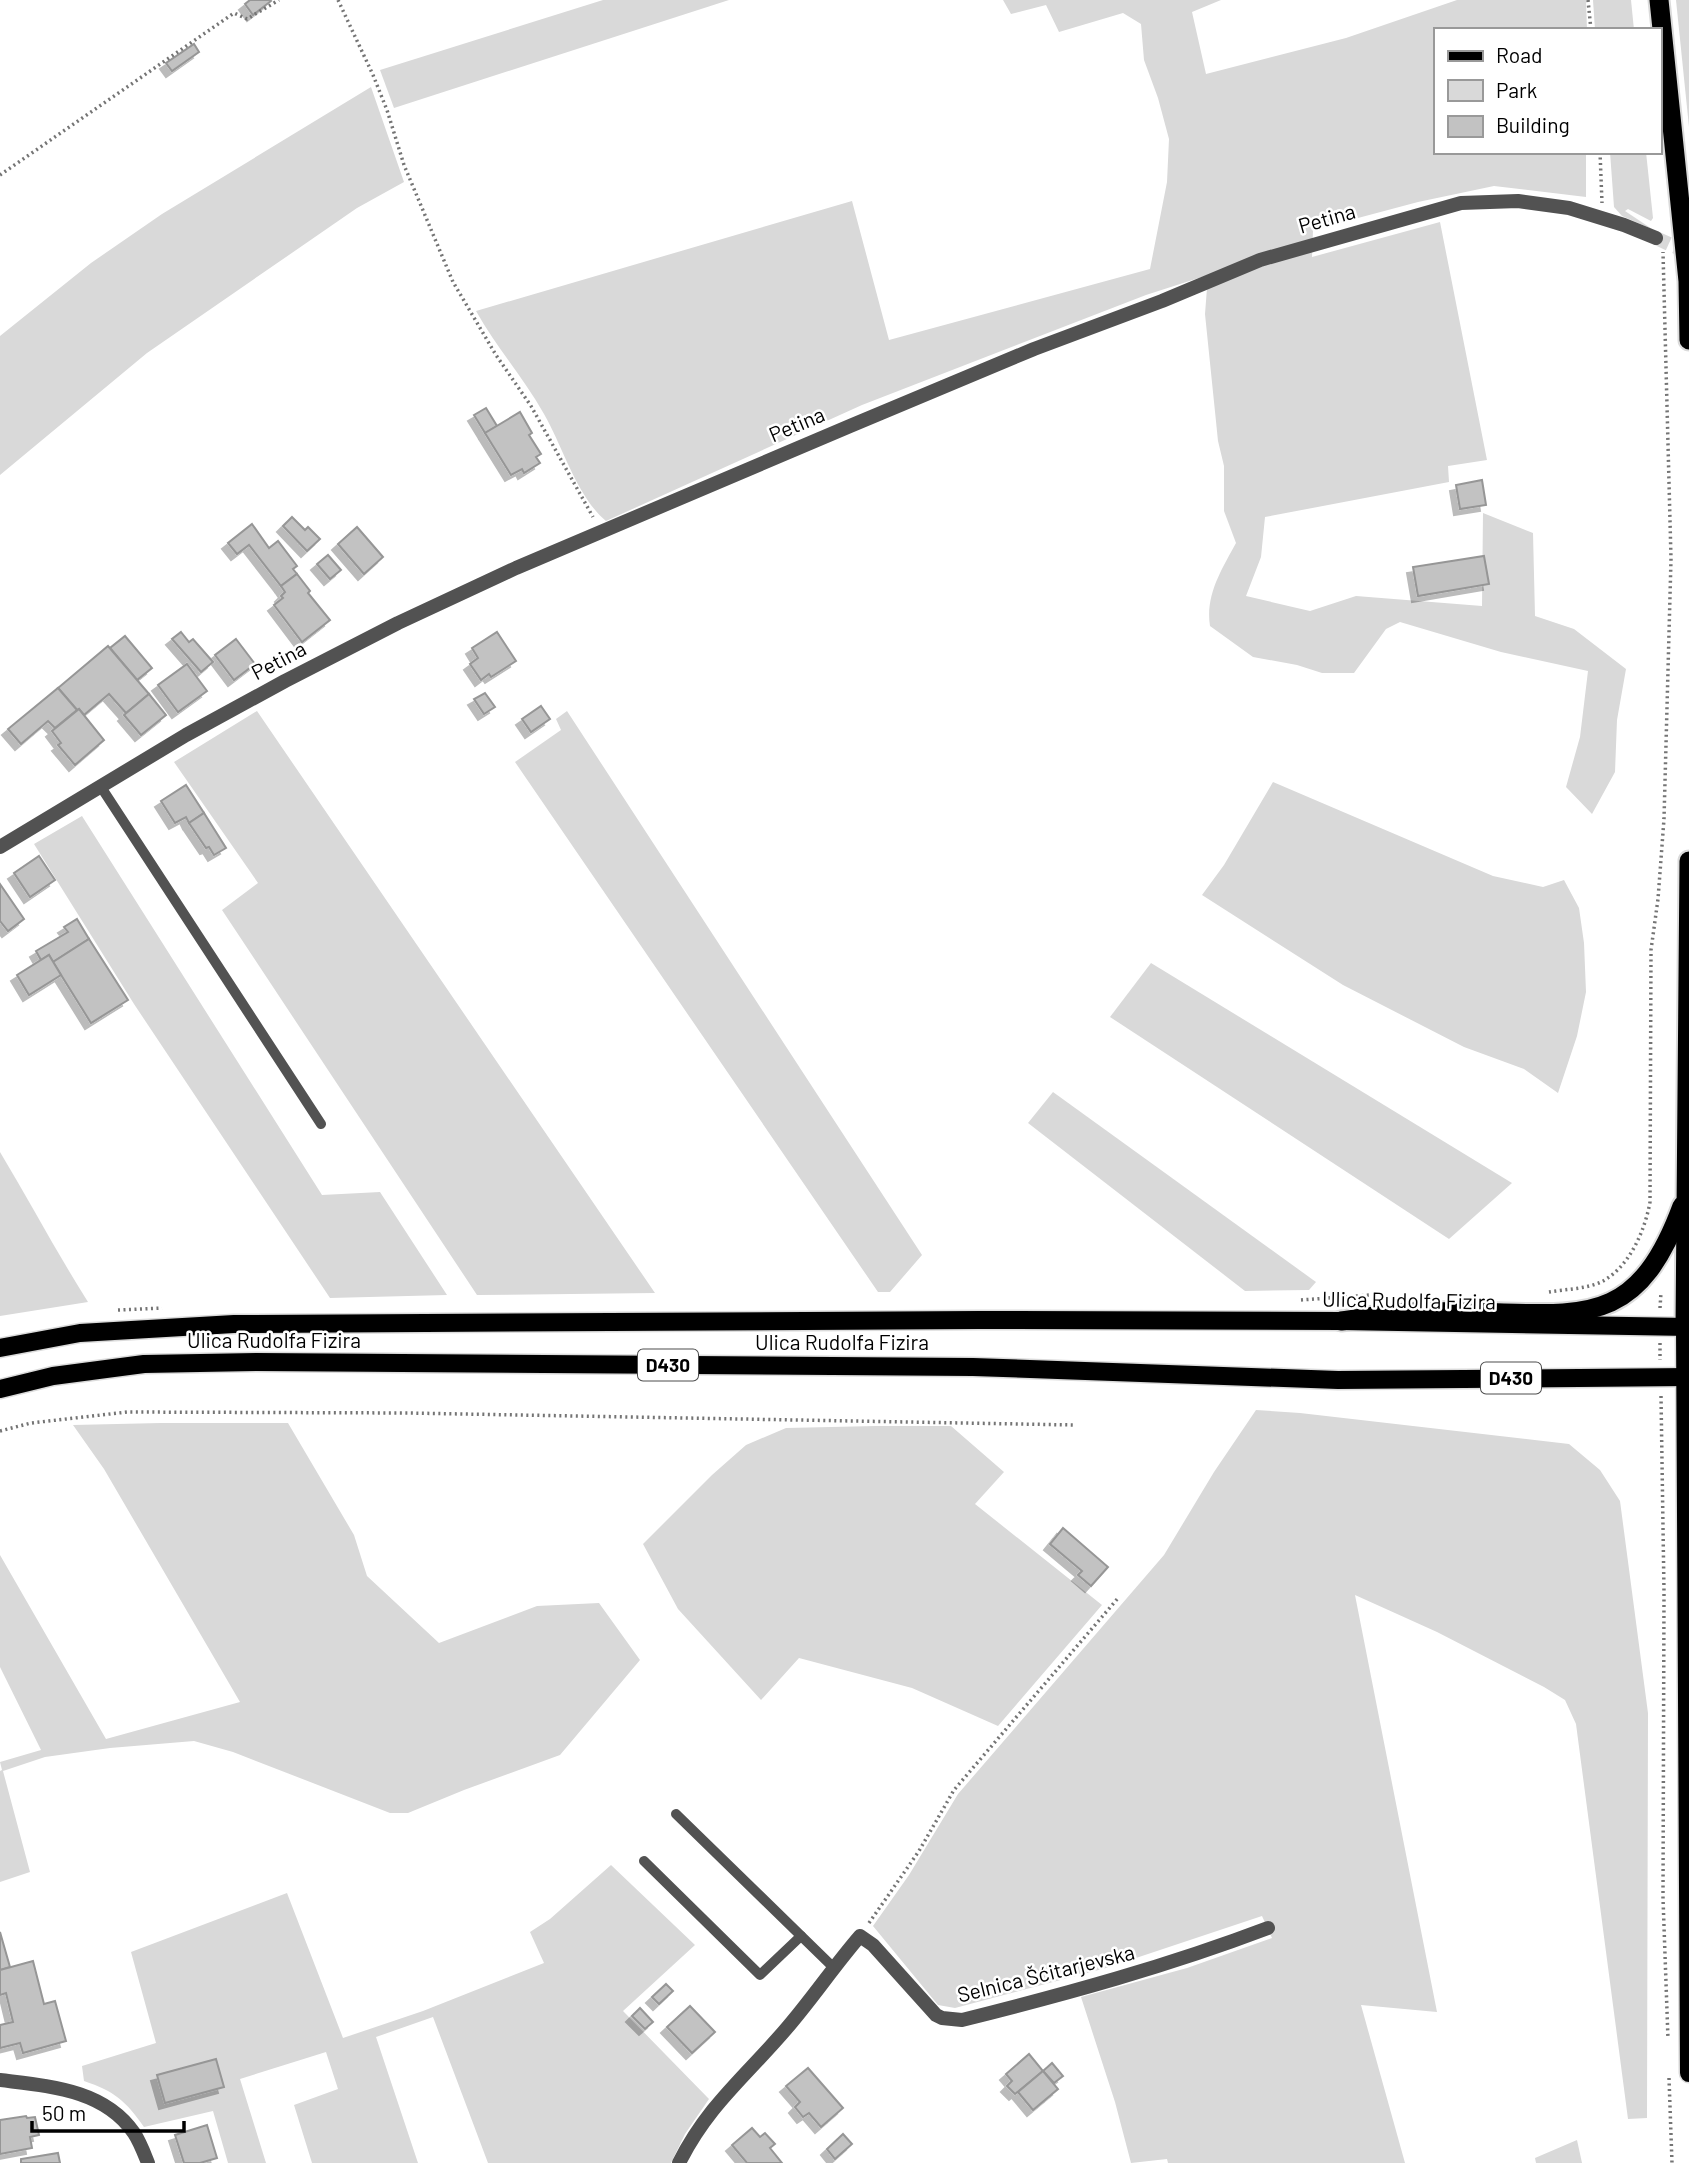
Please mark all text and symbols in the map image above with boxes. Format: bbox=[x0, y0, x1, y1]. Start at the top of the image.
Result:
legend bbox=[1434, 28, 1661, 154]
text: Road bbox=[1496, 42, 1542, 67]
text: Park bbox=[1496, 77, 1537, 102]
text: Building bbox=[1496, 112, 1570, 137]
street label: Petina bbox=[1295, 198, 1358, 238]
street label: Petina bbox=[765, 401, 828, 446]
street label: Petina bbox=[247, 635, 310, 684]
street label: Ulica Rudolfa Fizira bbox=[1322, 1285, 1496, 1314]
street label: Ulica Rudolfa Fizira bbox=[187, 1327, 361, 1352]
street label: Ulica Rudolfa Fizira bbox=[755, 1329, 929, 1354]
road number: D430 bbox=[638, 1350, 698, 1380]
road number: D430 bbox=[1481, 1362, 1541, 1394]
street label: Selnica Šćitarjevska bbox=[954, 1938, 1137, 2007]
scale bar bbox=[32, 2090, 184, 2134]
text: 50 m bbox=[42, 2100, 86, 2125]

